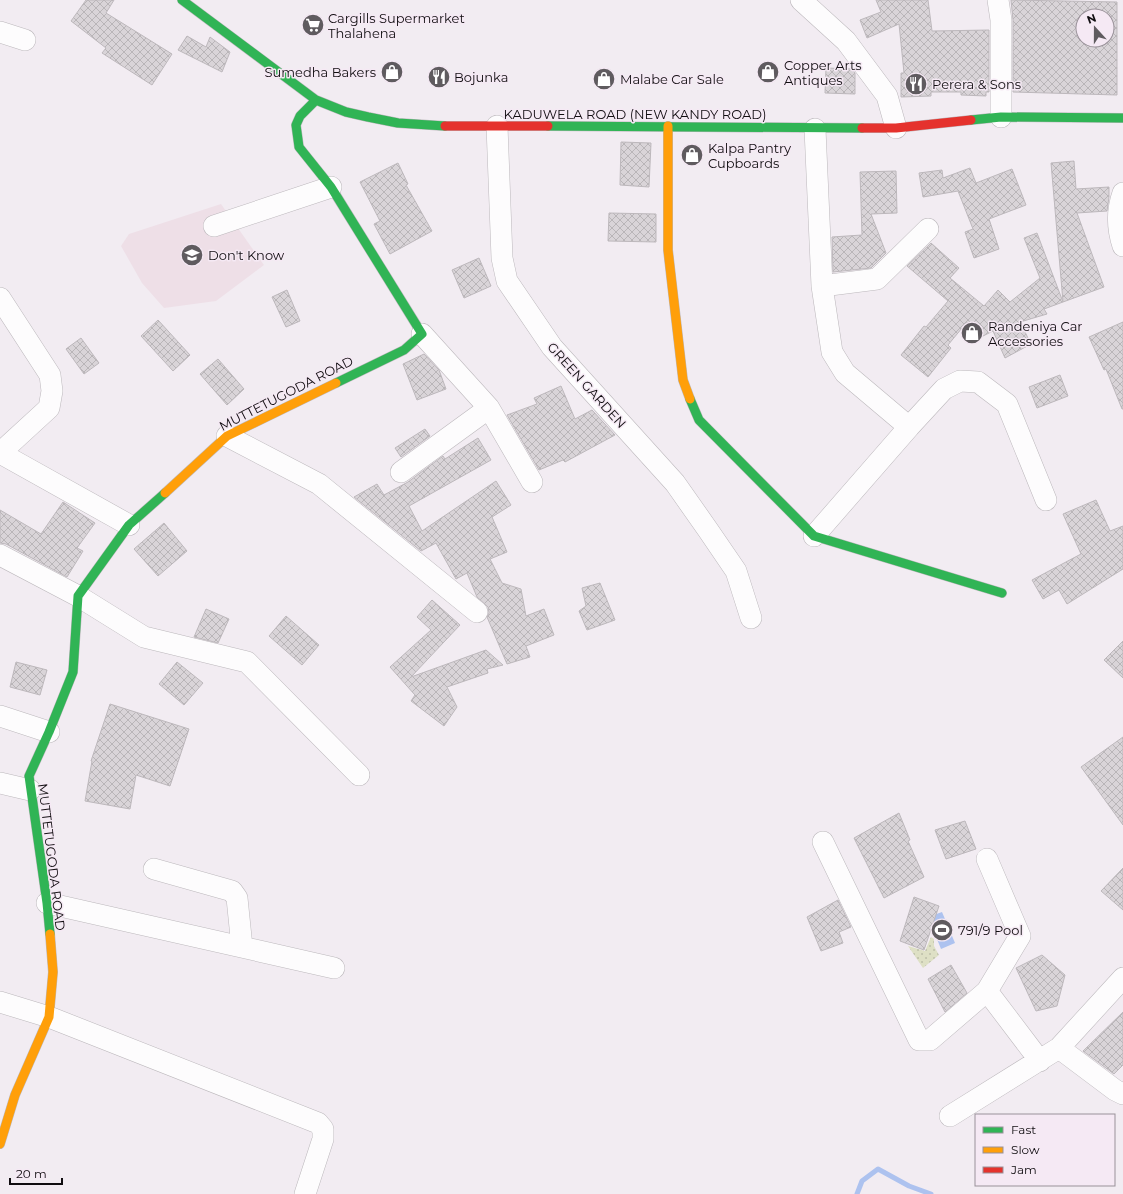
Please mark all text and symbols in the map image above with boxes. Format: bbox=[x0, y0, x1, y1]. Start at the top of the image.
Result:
north arrow bbox=[1075, 8, 1115, 48]
place label: Cargills Supermarket Thalahena bbox=[328, 10, 465, 41]
text: N bbox=[1085, 11, 1098, 27]
supermarket icon: Cargills Supermarket Thalahena bbox=[300, 12, 326, 38]
place label: Copper Arts Antiques bbox=[784, 57, 862, 88]
shop icon: Sumedha Bakers bbox=[379, 59, 405, 85]
shop icon: Copper Arts Antiques bbox=[755, 59, 781, 85]
place label: Sumedha Bakers bbox=[265, 64, 376, 80]
restaurant icon: Bojunka bbox=[426, 64, 452, 90]
shop icon: Malabe Car Sale bbox=[591, 66, 617, 92]
place label: Bojunka bbox=[454, 69, 508, 85]
place label: Malabe Car Sale bbox=[620, 71, 724, 87]
restaurant icon: Perera & Sons bbox=[903, 71, 929, 97]
place label: Perera & Sons bbox=[932, 76, 1021, 92]
street label: KADUWELA ROAD (NEW KANDY ROAD) bbox=[504, 106, 766, 122]
place label: Kalpa Pantry Cupboards bbox=[708, 140, 792, 171]
shop icon: Kalpa Pantry Cupboards bbox=[679, 142, 705, 168]
school or university icon: Don't Know bbox=[179, 242, 205, 268]
place label: Don't Know bbox=[208, 247, 285, 263]
place label: Randeniya Car Accessories bbox=[988, 318, 1083, 349]
shop icon: Randeniya Car Accessories bbox=[959, 320, 985, 346]
street label: GREEN GARDEN bbox=[544, 339, 630, 431]
street label: MUTTETUGODA ROAD bbox=[216, 352, 356, 434]
street label: MUTTETUGODA ROAD bbox=[35, 782, 69, 932]
sports icon: 791/9 Pool bbox=[929, 917, 955, 943]
place label: 791/9 Pool bbox=[958, 922, 1023, 938]
legend bbox=[975, 1114, 1115, 1186]
text: Fast bbox=[1011, 1122, 1036, 1137]
text: Slow bbox=[1011, 1142, 1040, 1157]
scale bar bbox=[10, 1160, 62, 1186]
text: Jam bbox=[1010, 1162, 1037, 1177]
text: 20 m bbox=[16, 1166, 47, 1181]

